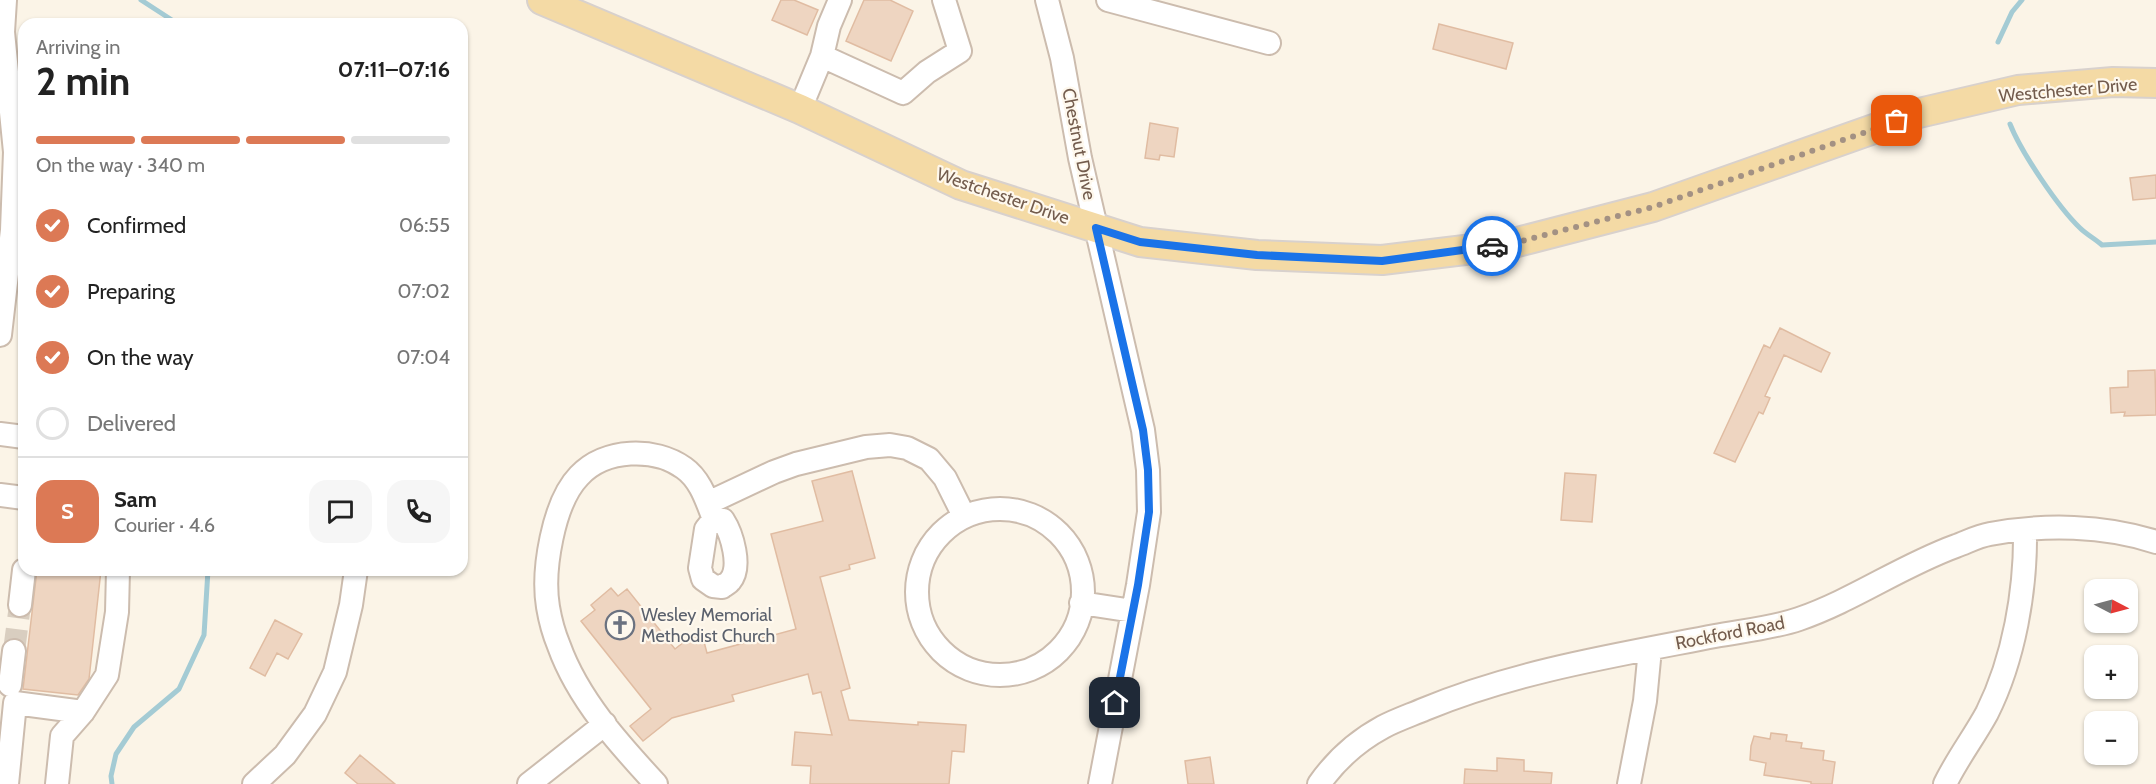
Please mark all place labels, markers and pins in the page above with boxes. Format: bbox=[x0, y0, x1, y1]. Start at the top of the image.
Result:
pin bbox=[1871, 95, 1922, 146]
place label: Wesley Memorial Methodist Church bbox=[641, 604, 775, 647]
church icon: Wesley Memorial Methodist Church bbox=[604, 609, 636, 641]
pin bbox=[1089, 677, 1140, 728]

